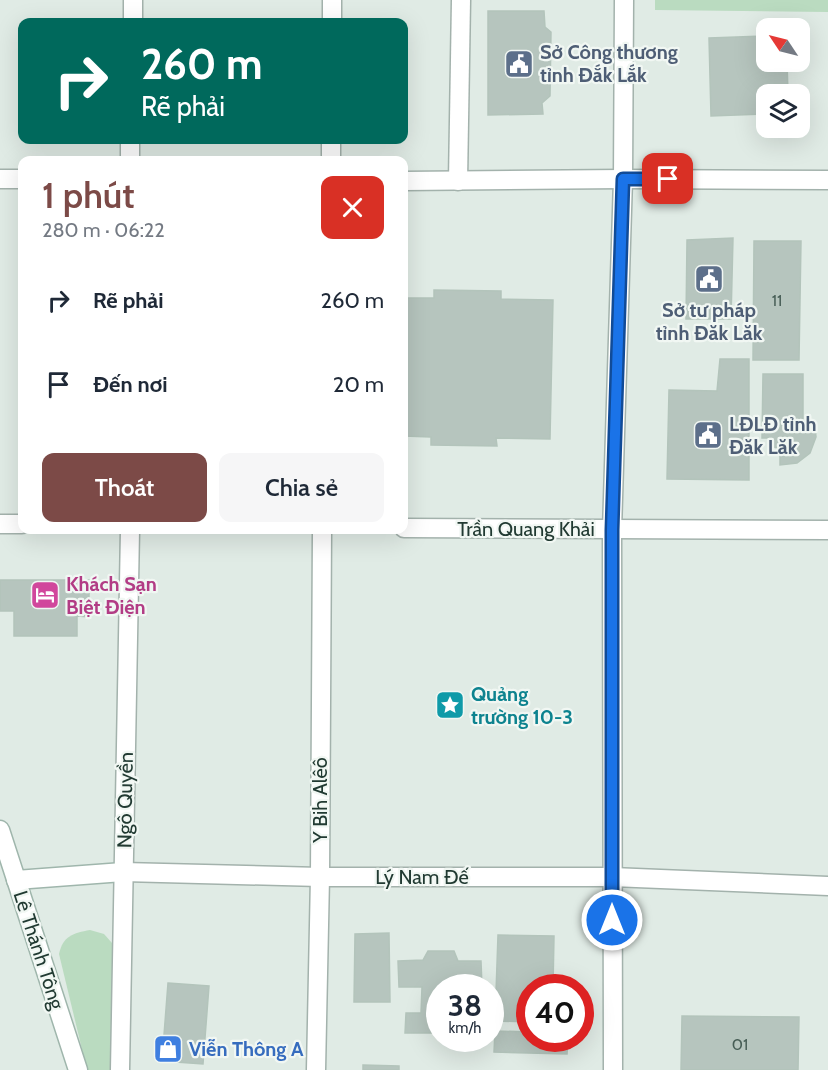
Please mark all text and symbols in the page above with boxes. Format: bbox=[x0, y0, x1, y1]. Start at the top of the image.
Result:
north arrow bbox=[756, 18, 810, 72]
map controls bbox=[756, 18, 810, 138]
text: 260 m bbox=[141, 38, 262, 90]
place label: Sở Công thương tỉnh Đắk Lắk bbox=[540, 40, 678, 87]
icon: right bbox=[42, 42, 120, 120]
public building icon: Sở Công thương tỉnh Đắk Lắk bbox=[503, 48, 535, 80]
button: layers bbox=[756, 84, 810, 138]
text: Rẽ phải bbox=[141, 90, 225, 123]
pin bbox=[642, 153, 693, 204]
icon: arrive bbox=[651, 162, 684, 195]
text: 1 phút bbox=[42, 173, 135, 217]
button: close bbox=[321, 176, 384, 239]
text: 280 m · 06:22 bbox=[42, 218, 165, 242]
public building icon: Sở tư pháp tỉnh Đăk Lăk bbox=[693, 263, 725, 295]
icon: right bbox=[42, 284, 75, 317]
text: Rẽ phải bbox=[93, 287, 164, 314]
text: 260 m bbox=[320, 287, 384, 314]
house number: 11 bbox=[772, 291, 782, 310]
place label: Sở tư pháp tỉnh Đăk Lăk bbox=[656, 298, 763, 345]
icon: arrive bbox=[42, 368, 75, 401]
text: Đến nơi bbox=[93, 371, 167, 398]
text: 20 m bbox=[333, 371, 384, 398]
place label: LĐLĐ tỉnh Đăk Lăk bbox=[729, 412, 816, 459]
public building icon: LĐLĐ tỉnh Đăk Lăk bbox=[692, 419, 724, 451]
button: Thoát bbox=[42, 453, 207, 522]
button: Chia sẻ bbox=[219, 453, 384, 522]
street label: Trần Quang Khải bbox=[457, 517, 595, 541]
place label: Khách Sạn Biệt Điện bbox=[66, 572, 157, 619]
hotel icon: Khách Sạn Biệt Điện bbox=[29, 579, 61, 611]
place label: Quảng trường 10-3 bbox=[471, 682, 573, 729]
place icon: Quảng trường 10-3 bbox=[434, 689, 466, 721]
street label: Ngô Quyền bbox=[112, 752, 138, 848]
street label: Y Bih Alêô bbox=[308, 757, 332, 844]
street label: Lý Nam Đế bbox=[375, 865, 469, 889]
street label: Lê Thánh Tông bbox=[9, 888, 70, 1013]
position arrow bbox=[580, 888, 644, 952]
speed limit sign: 40 bbox=[516, 974, 594, 1052]
text: 38 bbox=[448, 987, 482, 1024]
text: km/h bbox=[449, 1019, 481, 1037]
shop icon: Viễn Thông A bbox=[152, 1033, 184, 1065]
house number: 01 bbox=[732, 1035, 748, 1054]
place label: Viễn Thông A bbox=[189, 1037, 304, 1061]

